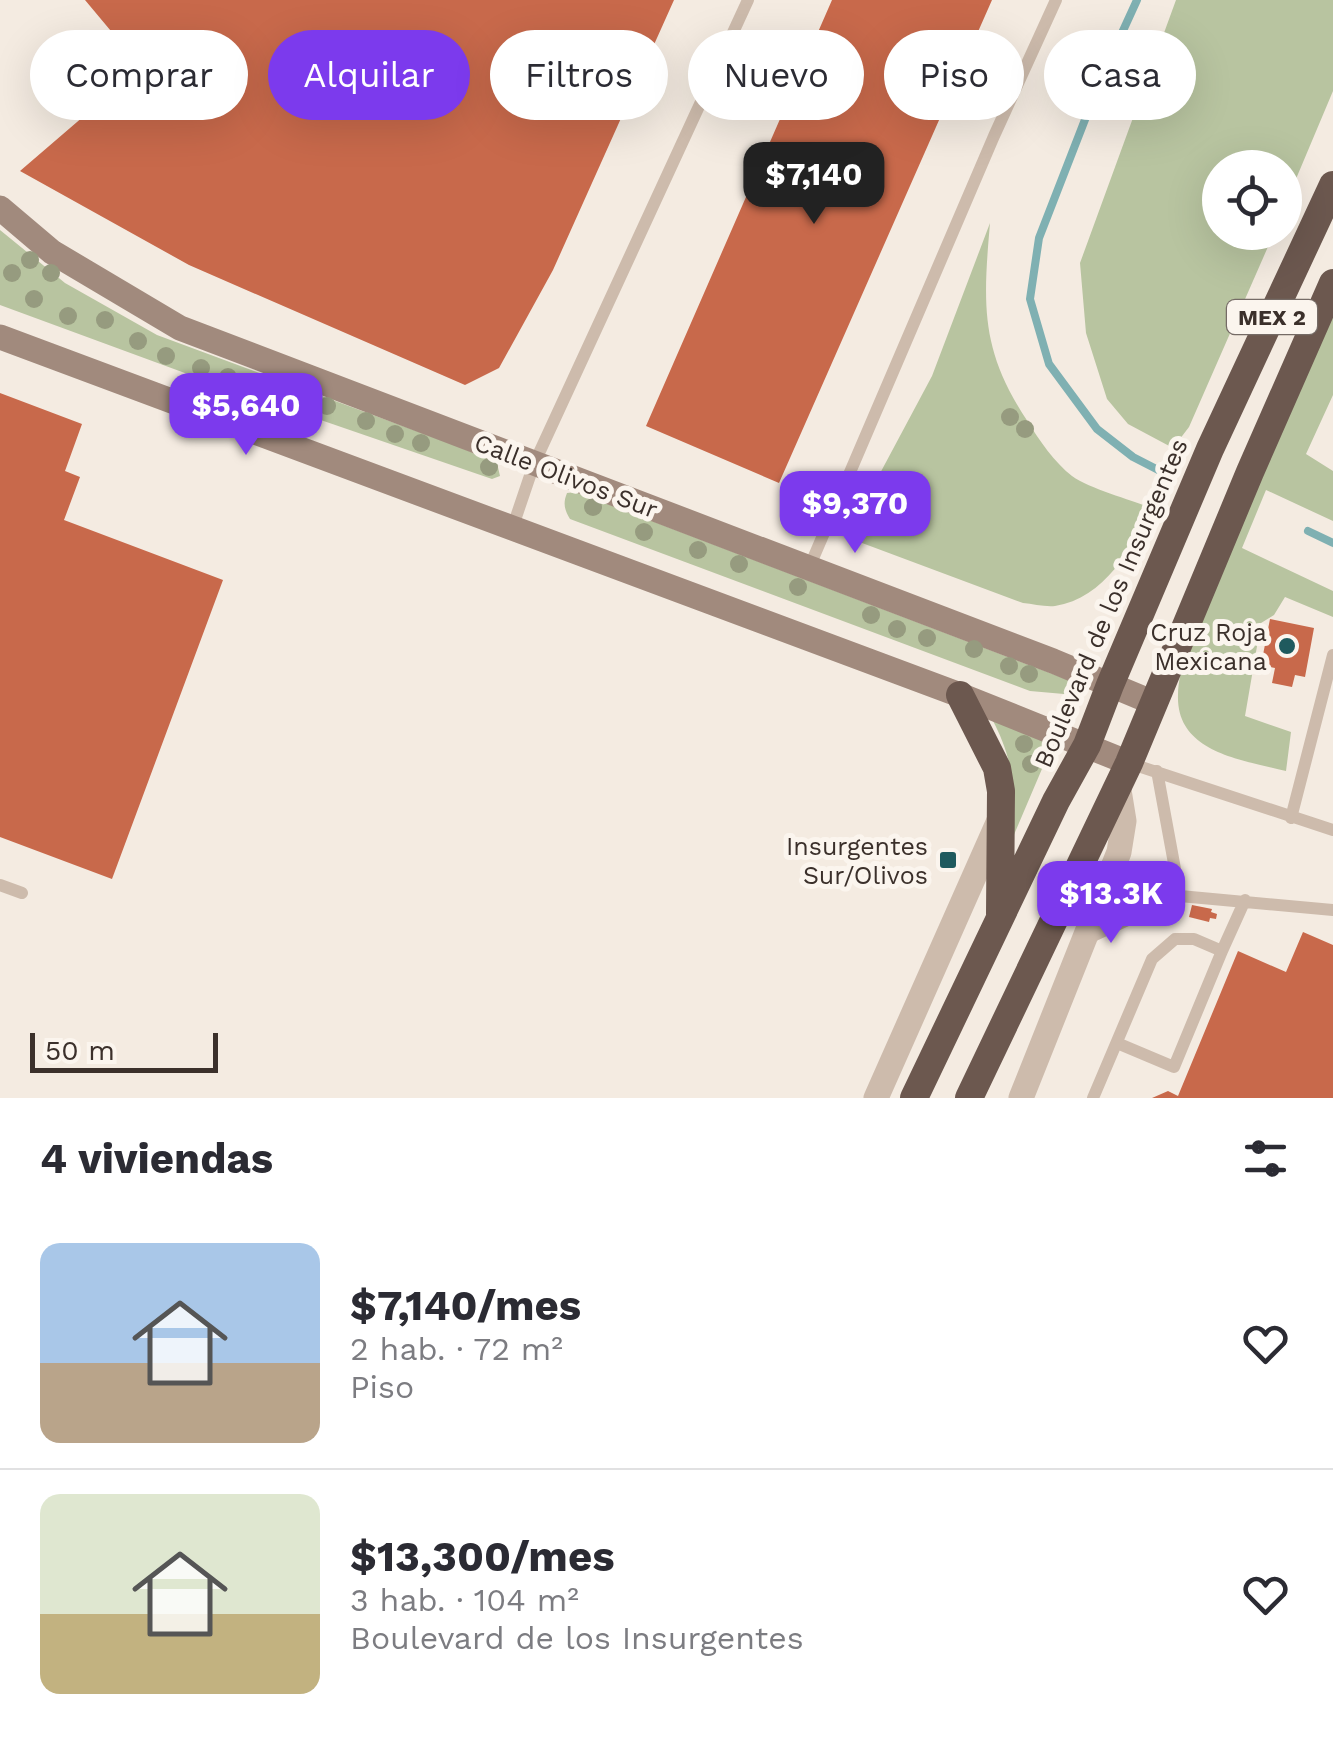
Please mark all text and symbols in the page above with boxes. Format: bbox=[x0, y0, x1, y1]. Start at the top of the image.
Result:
chip: Comprar bbox=[30, 30, 248, 120]
chip: Alquilar bbox=[268, 30, 470, 120]
chip: Filtros bbox=[490, 30, 668, 120]
chip: Nuevo bbox=[688, 30, 864, 120]
chip: Piso bbox=[884, 30, 1024, 120]
chip: Casa bbox=[1044, 30, 1196, 120]
pin: $7,140 bbox=[733, 142, 895, 227]
map controls bbox=[1202, 150, 1302, 250]
button: locate bbox=[1202, 150, 1302, 250]
text: $7,140 bbox=[765, 155, 863, 193]
road number: MEX 2 bbox=[1227, 300, 1317, 334]
pin: $5,640 bbox=[165, 373, 327, 458]
text: $5,640 bbox=[191, 386, 301, 424]
street label: Calle Olivos Sur bbox=[470, 428, 662, 524]
street label: Boulevard de los Insurgentes bbox=[1028, 434, 1194, 772]
pin: $9,370 bbox=[774, 471, 936, 556]
text: $9,370 bbox=[802, 484, 908, 522]
place label: Cruz Roja Mexicana bbox=[1150, 618, 1267, 676]
marker: Cruz Roja Mexicana bbox=[1276, 635, 1298, 657]
place label: Insurgentes Sur/Olivos bbox=[786, 832, 928, 890]
marker: Insurgentes Sur/Olivos bbox=[937, 849, 959, 871]
pin: $13.3K bbox=[1030, 861, 1192, 946]
text: $13.3K bbox=[1059, 874, 1163, 912]
scale bar bbox=[30, 1028, 218, 1072]
text: 50 m bbox=[45, 1034, 115, 1067]
icon: filters bbox=[1238, 1131, 1293, 1186]
text: 4 viviendas bbox=[40, 1134, 273, 1183]
text: $7,140/mes bbox=[350, 1281, 581, 1330]
icon: home bbox=[120, 1283, 240, 1403]
icon: heart bbox=[1238, 1316, 1293, 1371]
text: 2 hab. · 72 m² bbox=[350, 1330, 563, 1368]
text: Piso bbox=[350, 1368, 414, 1406]
text: $13,300/mes bbox=[350, 1532, 615, 1581]
icon: home bbox=[120, 1534, 240, 1654]
icon: heart bbox=[1238, 1567, 1293, 1622]
text: 3 hab. · 104 m² bbox=[350, 1581, 579, 1619]
text: Boulevard de los Insurgentes bbox=[350, 1619, 804, 1657]

